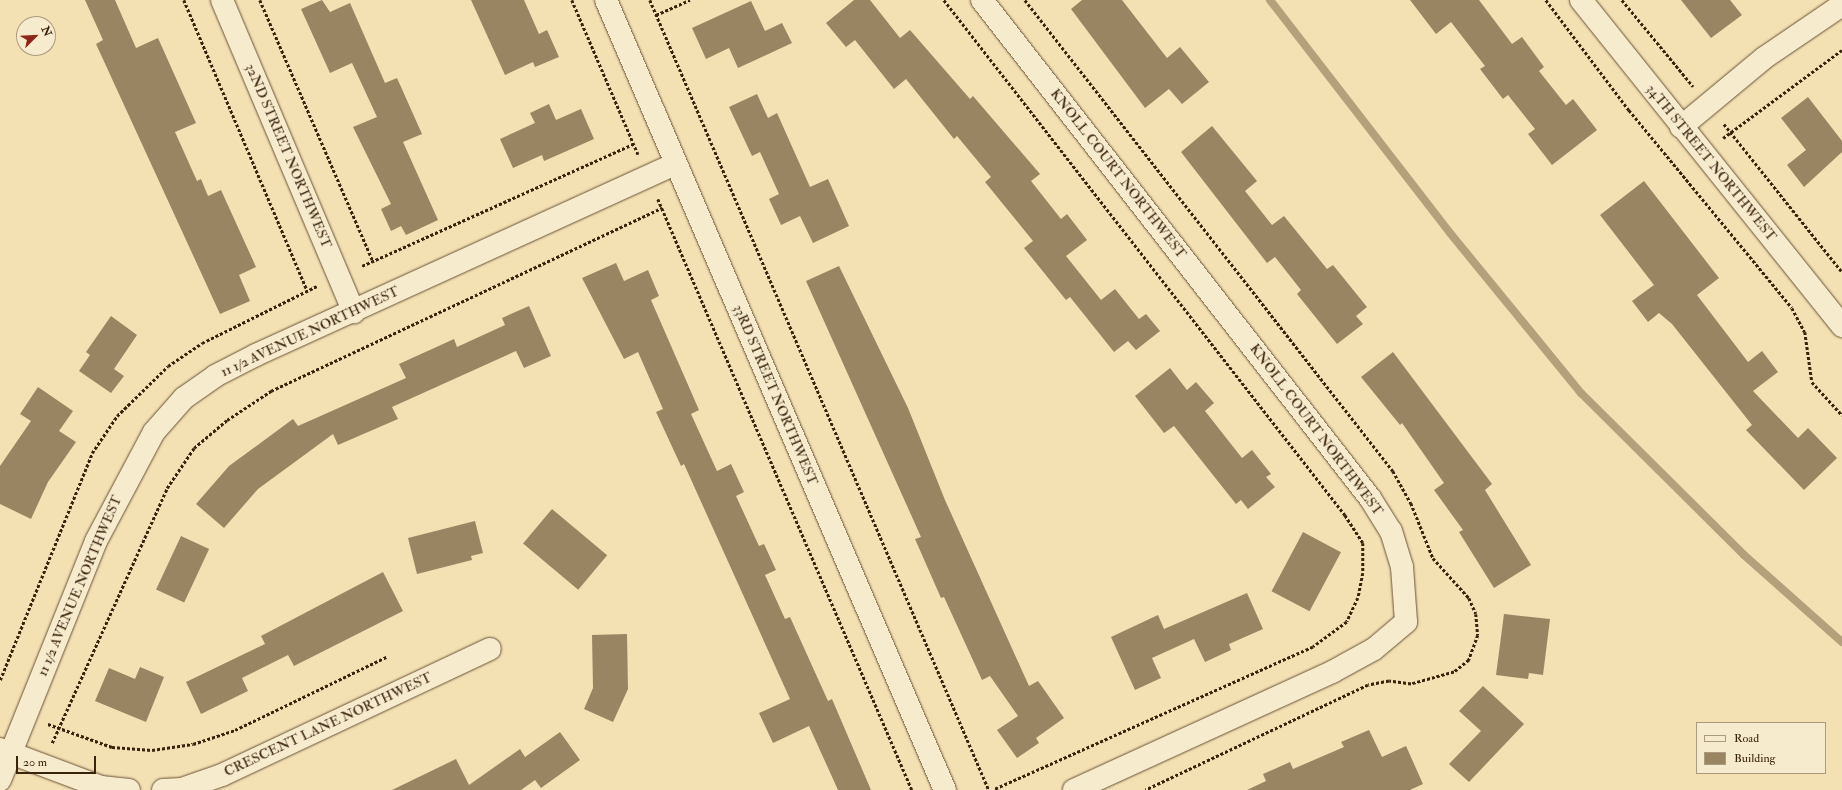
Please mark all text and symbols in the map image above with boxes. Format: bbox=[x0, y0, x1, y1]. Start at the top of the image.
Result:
north arrow bbox=[16, 16, 56, 56]
text: N bbox=[39, 24, 54, 38]
street label: 32ND STREET NORTHWEST bbox=[241, 61, 335, 251]
street label: 34TH STREET NORTHWEST bbox=[1642, 81, 1780, 245]
street label: KNOLL COURT NORTHWEST bbox=[1047, 86, 1189, 262]
street label: 11 1/2 AVENUE NORTHWEST bbox=[218, 283, 402, 381]
street label: 33RD STREET NORTHWEST bbox=[729, 302, 821, 488]
street label: KNOLL COURT NORTHWEST bbox=[1246, 341, 1386, 519]
street label: 11 1/2 AVENUE NORTHWEST bbox=[34, 493, 126, 679]
street label: CRESCENT LANE NORTHWEST bbox=[222, 669, 434, 781]
legend bbox=[1696, 722, 1826, 774]
text: Road bbox=[1734, 731, 1759, 746]
scale bar bbox=[18, 748, 98, 774]
text: Building bbox=[1734, 751, 1775, 766]
text: 20 m bbox=[23, 755, 47, 770]

